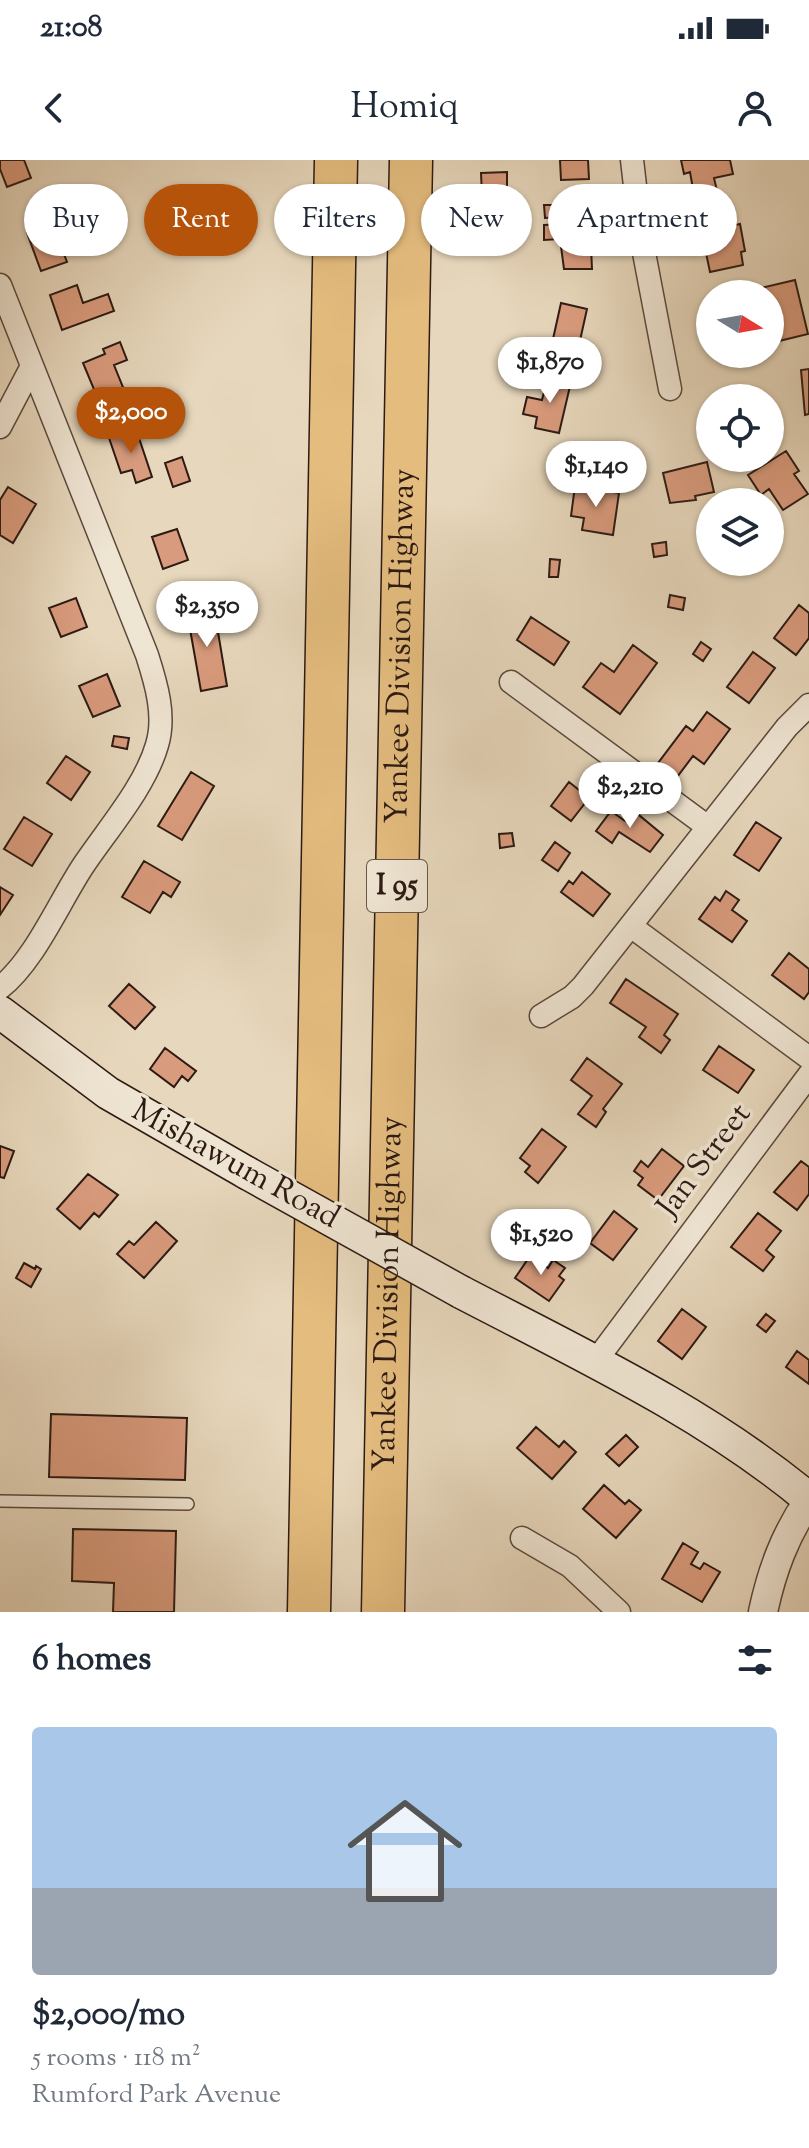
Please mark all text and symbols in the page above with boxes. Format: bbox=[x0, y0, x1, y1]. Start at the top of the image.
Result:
text: 21:08 bbox=[40, 7, 103, 50]
text: Homiq bbox=[350, 82, 459, 134]
icon: back bbox=[32, 86, 76, 130]
icon: person bbox=[733, 86, 777, 130]
chip: Buy bbox=[24, 184, 128, 256]
chip: Rent bbox=[144, 184, 258, 256]
chip: Filters bbox=[274, 184, 405, 256]
chip: New bbox=[421, 184, 532, 256]
chip: Apartment bbox=[548, 184, 737, 256]
north arrow bbox=[696, 280, 784, 368]
map controls bbox=[696, 280, 784, 576]
pin: $1,870 bbox=[485, 337, 615, 405]
text: $1,870 bbox=[516, 344, 584, 381]
button: locate bbox=[696, 384, 784, 472]
pin: $2,000 bbox=[66, 387, 196, 455]
text: $2,000 bbox=[94, 394, 168, 431]
pin: $1,140 bbox=[531, 441, 661, 509]
text: $1,140 bbox=[564, 448, 628, 485]
street label: Yankee Division Highway bbox=[375, 468, 428, 824]
button: layers bbox=[696, 488, 784, 576]
pin: $2,350 bbox=[142, 581, 272, 649]
text: $2,350 bbox=[174, 588, 240, 625]
pin: $2,210 bbox=[565, 762, 695, 830]
text: $2,210 bbox=[596, 769, 664, 806]
road number: I 95 bbox=[367, 860, 427, 912]
street label: Mishawum Road bbox=[123, 1089, 347, 1241]
street label: Jan Street bbox=[646, 1094, 763, 1229]
street label: Yankee Division Highway bbox=[363, 1116, 416, 1472]
pin: $1,520 bbox=[476, 1209, 606, 1277]
text: $1,520 bbox=[509, 1216, 573, 1253]
text: 6 homes bbox=[32, 1636, 151, 1685]
icon: filters bbox=[733, 1638, 777, 1682]
icon: home bbox=[333, 1779, 477, 1923]
text: $2,000/mo bbox=[32, 1991, 185, 2040]
text: 5 rooms · 118 m² bbox=[32, 2040, 200, 2077]
text: Rumford Park Avenue bbox=[32, 2077, 281, 2114]

